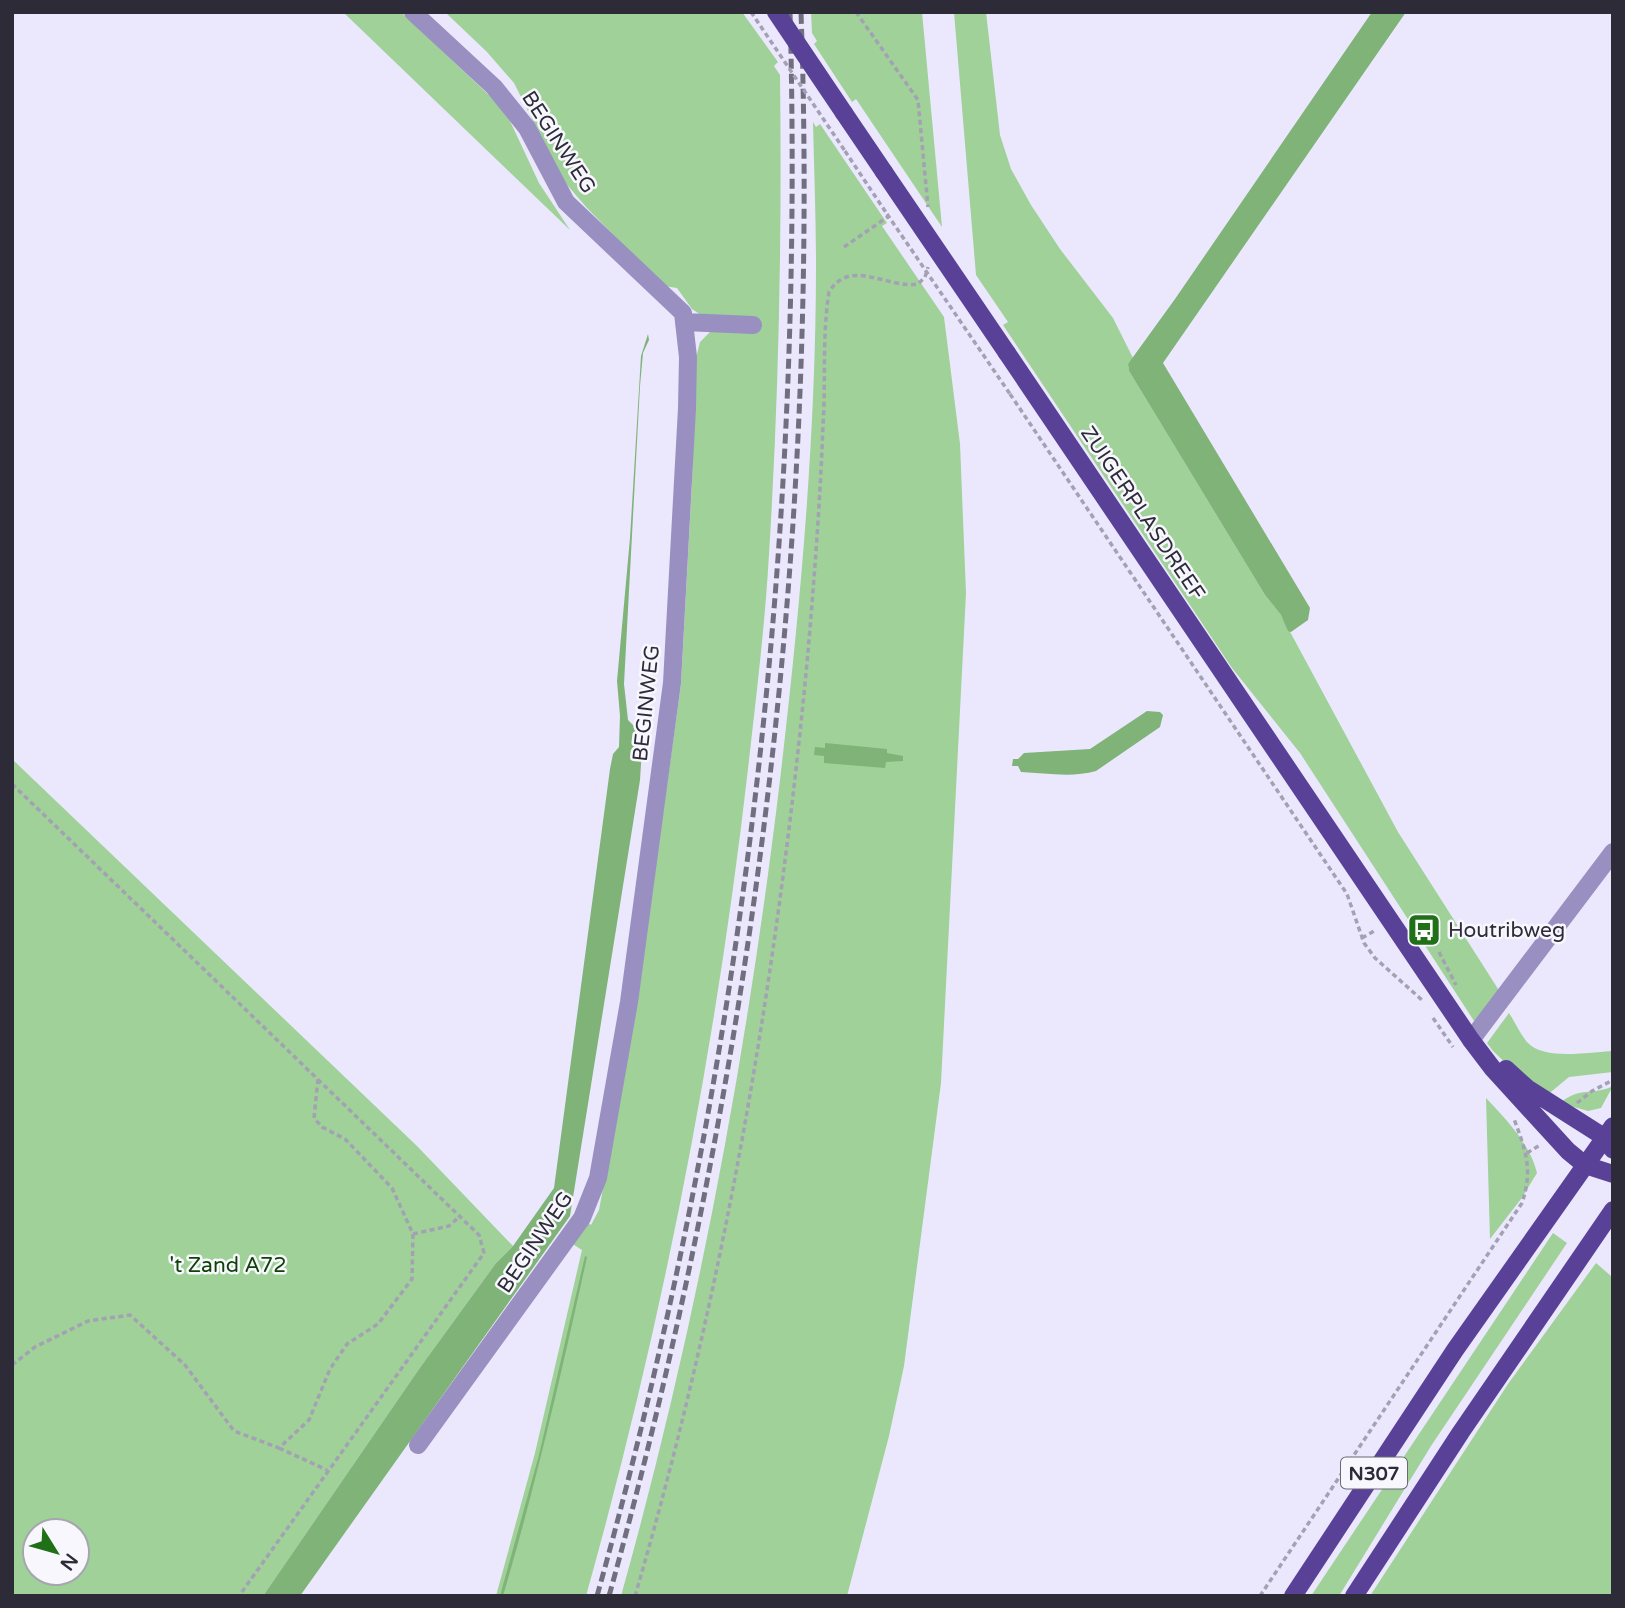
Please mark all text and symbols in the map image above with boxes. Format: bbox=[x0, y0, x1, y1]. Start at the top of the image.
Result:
street label: BEGINWEG bbox=[516, 86, 601, 198]
street label: ZUIGERPLASDREEF bbox=[1075, 422, 1210, 605]
street label: BEGINWEG bbox=[628, 644, 665, 763]
bus stop icon: Houtribweg bbox=[1405, 911, 1443, 949]
place label: Houtribweg bbox=[1448, 918, 1565, 943]
street label: BEGINWEG bbox=[492, 1187, 578, 1298]
park label: 't Zand A72 bbox=[170, 1253, 286, 1278]
road number: N307 bbox=[1341, 1457, 1407, 1488]
north arrow bbox=[21, 1517, 91, 1587]
text: N bbox=[55, 1549, 82, 1574]

